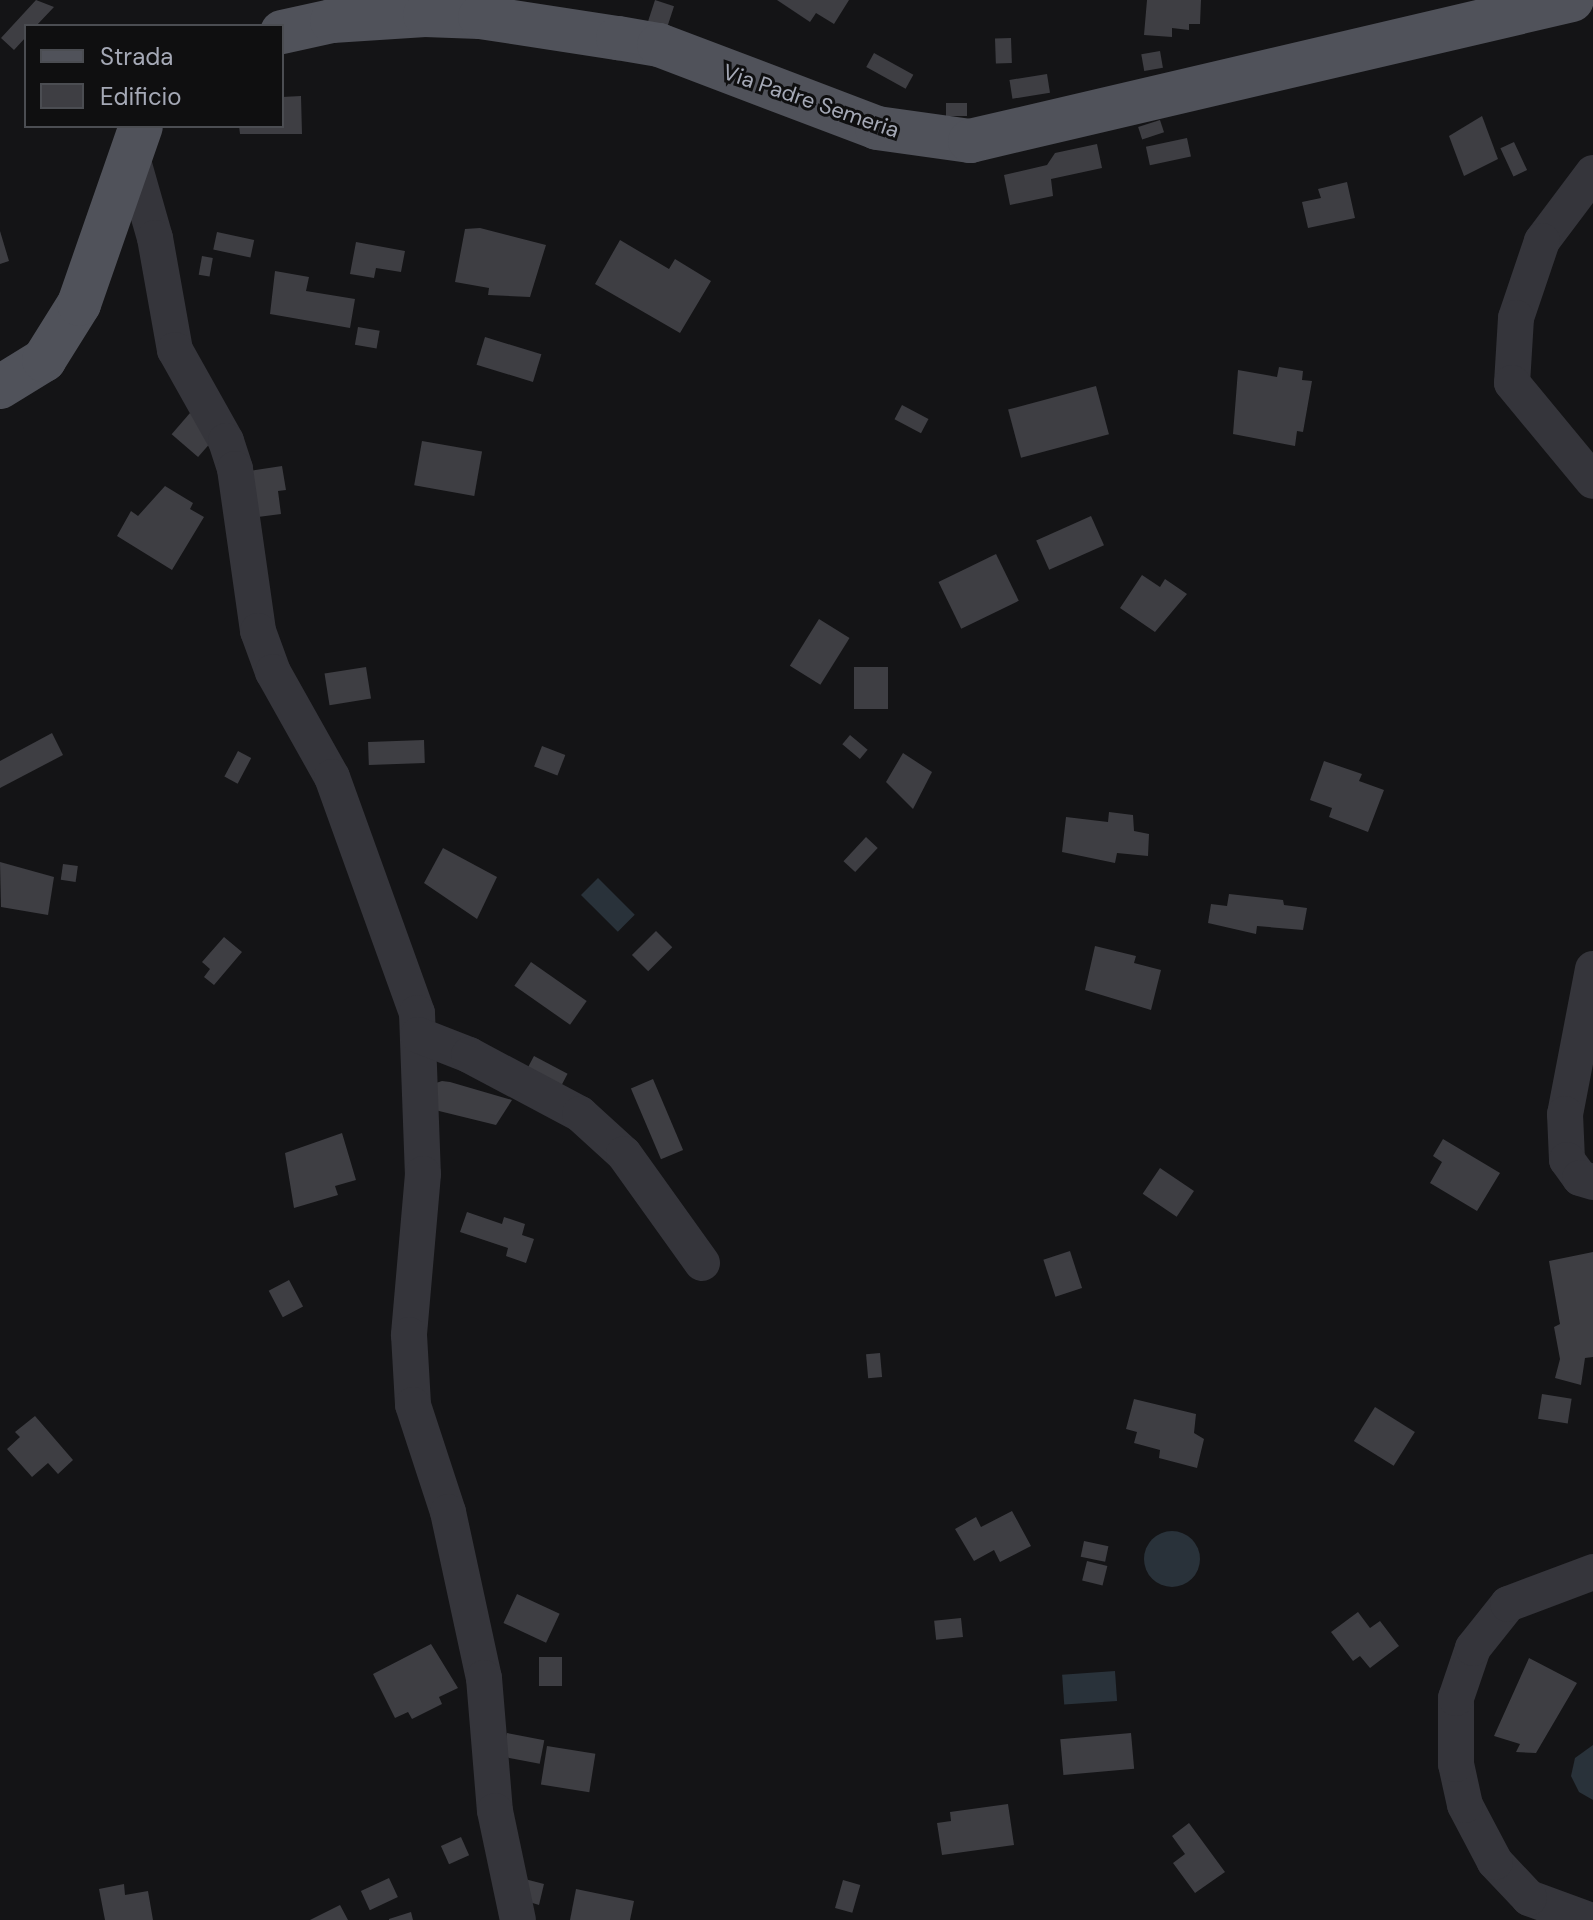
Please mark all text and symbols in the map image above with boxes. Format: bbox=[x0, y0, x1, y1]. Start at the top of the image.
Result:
legend bbox=[24, 24, 284, 128]
text: Strada bbox=[100, 41, 173, 72]
street label: Via Padre Semeria bbox=[719, 58, 903, 144]
text: Edificio bbox=[100, 81, 182, 112]

